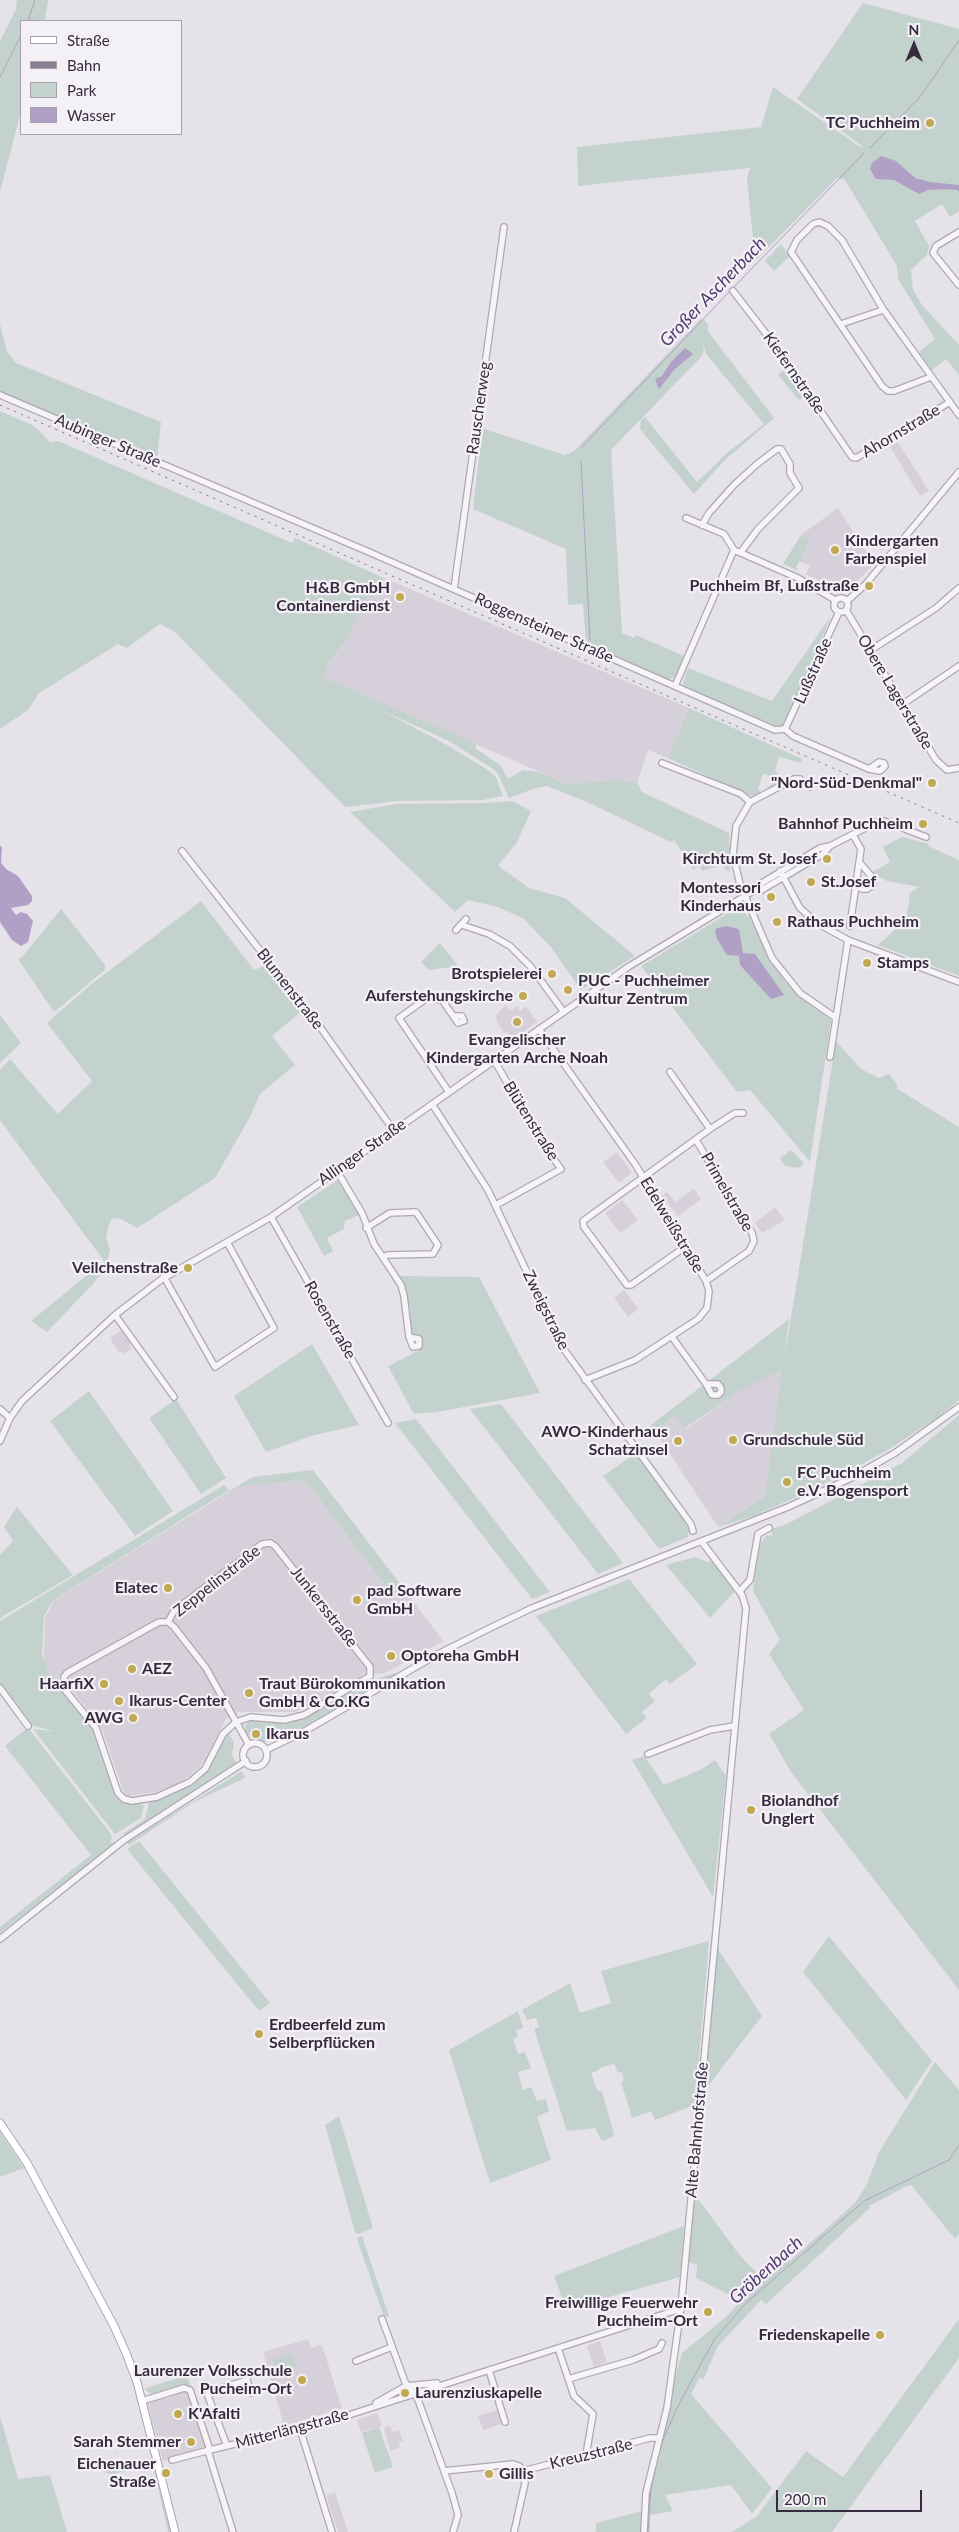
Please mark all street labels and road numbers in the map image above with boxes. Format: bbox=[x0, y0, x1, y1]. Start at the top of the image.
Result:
street label: Kiefernstraße bbox=[759, 328, 829, 418]
street label: Rauscherweg bbox=[463, 360, 495, 456]
street label: Ahornstraße bbox=[859, 400, 943, 462]
street label: Aubinger Straße bbox=[52, 410, 164, 472]
street label: Roggensteiner Straße bbox=[472, 589, 616, 667]
street label: Obere Lagerstraße bbox=[853, 631, 937, 753]
street label: Lußstraße bbox=[790, 635, 836, 707]
street label: Blumenstraße bbox=[252, 945, 328, 1033]
street label: Blütenstraße bbox=[499, 1078, 563, 1164]
street label: Allinger Straße bbox=[314, 1115, 410, 1189]
street label: Primelstraße bbox=[697, 1149, 757, 1235]
street label: Edelweißstraße bbox=[636, 1174, 708, 1276]
street label: Zweigstraße bbox=[518, 1267, 574, 1353]
street label: Rosenstraße bbox=[300, 1278, 360, 1362]
street label: Zeppelinstraße bbox=[170, 1541, 264, 1621]
street label: Junkersstraße bbox=[286, 1563, 362, 1651]
street label: Alte Bahnhofstraße bbox=[681, 2061, 713, 2199]
street label: Mitterlängstraße bbox=[233, 2405, 351, 2453]
street label: Kreuzstraße bbox=[548, 2434, 634, 2474]

